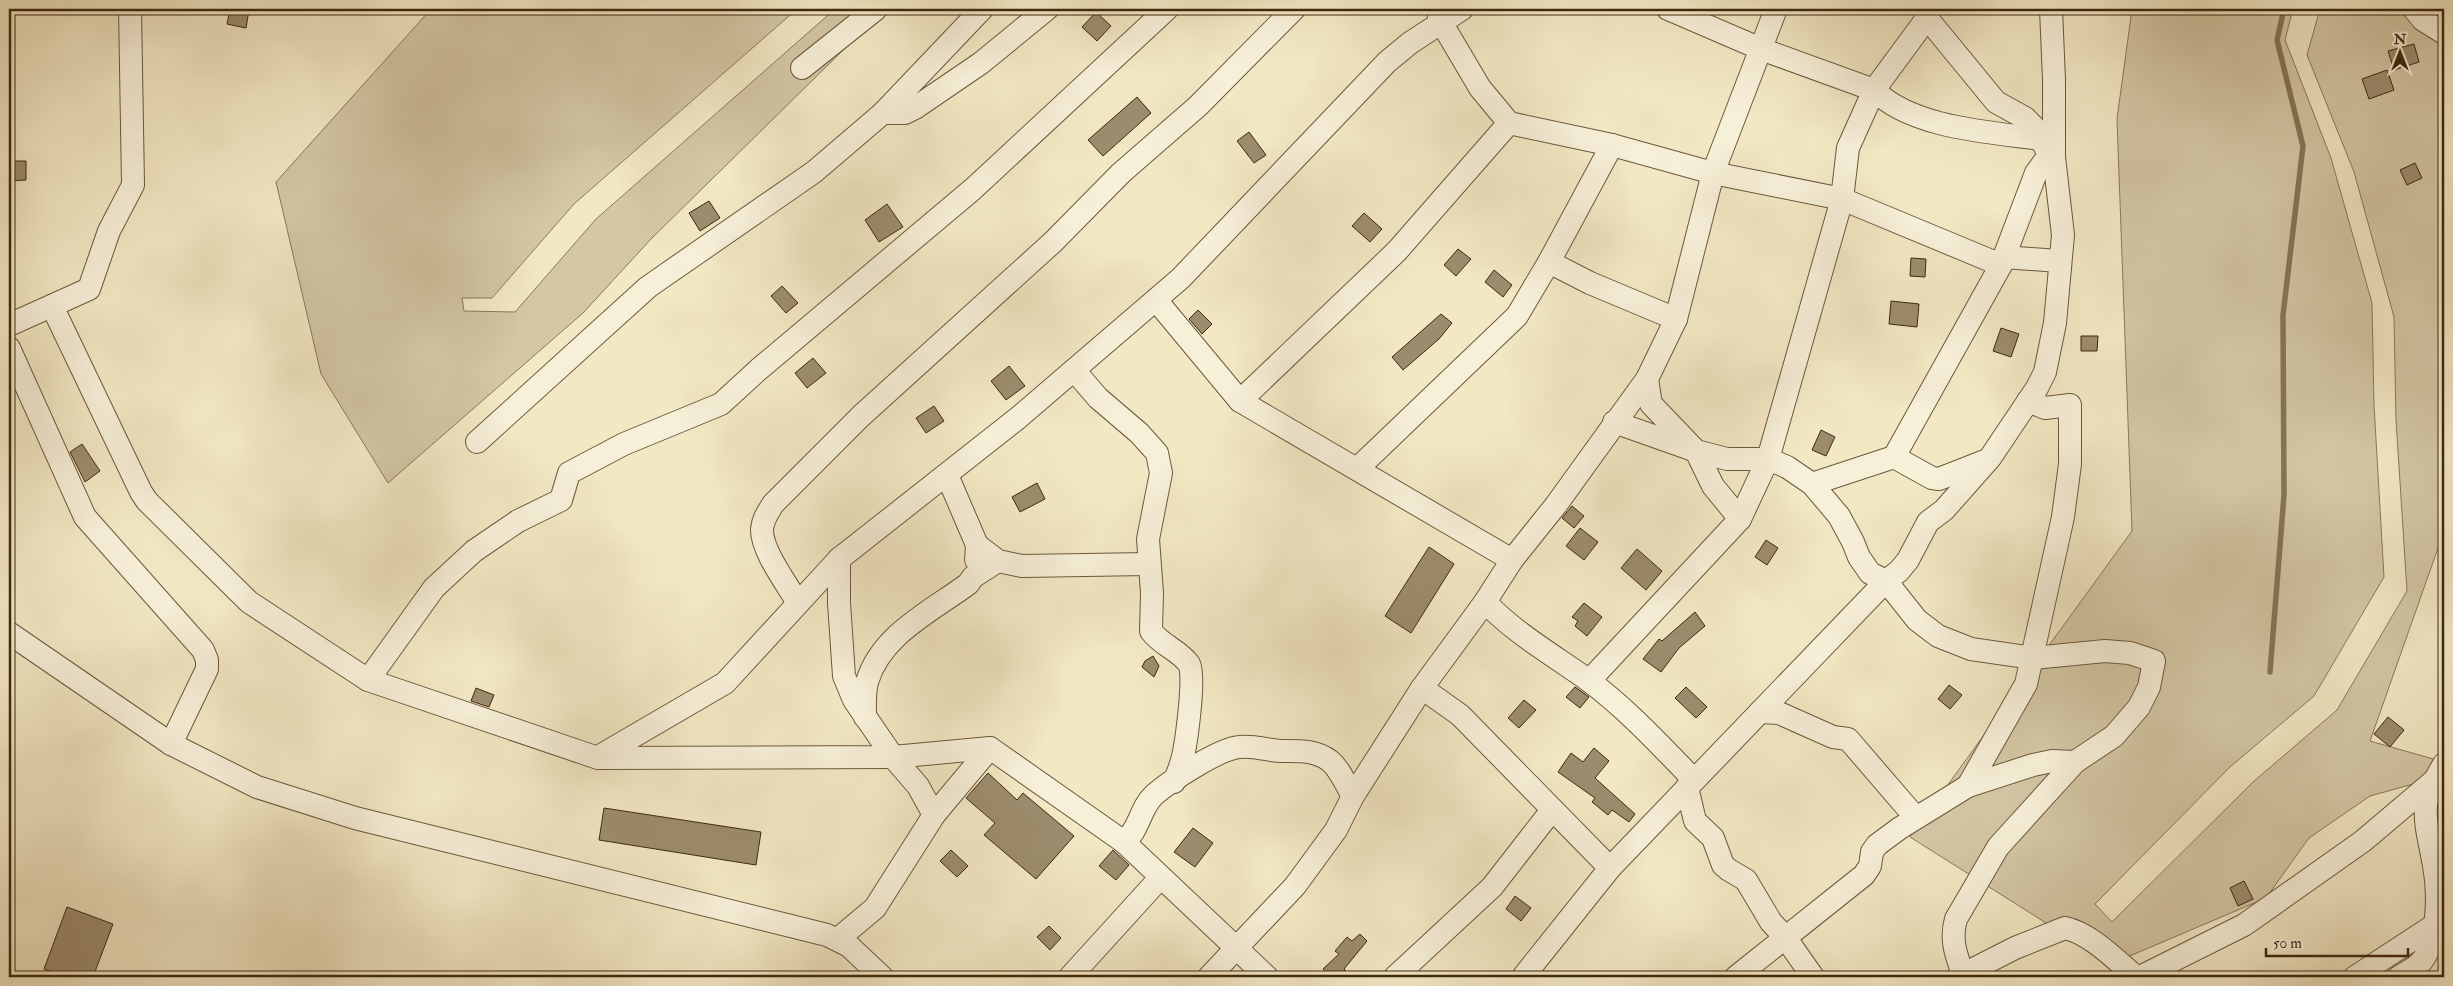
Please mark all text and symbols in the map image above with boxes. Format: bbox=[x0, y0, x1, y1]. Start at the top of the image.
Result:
north arrow bbox=[2376, 28, 2426, 78]
text: N bbox=[2393, 31, 2407, 48]
scale bar bbox=[2266, 926, 2408, 958]
text: 50 m bbox=[2273, 934, 2302, 953]

